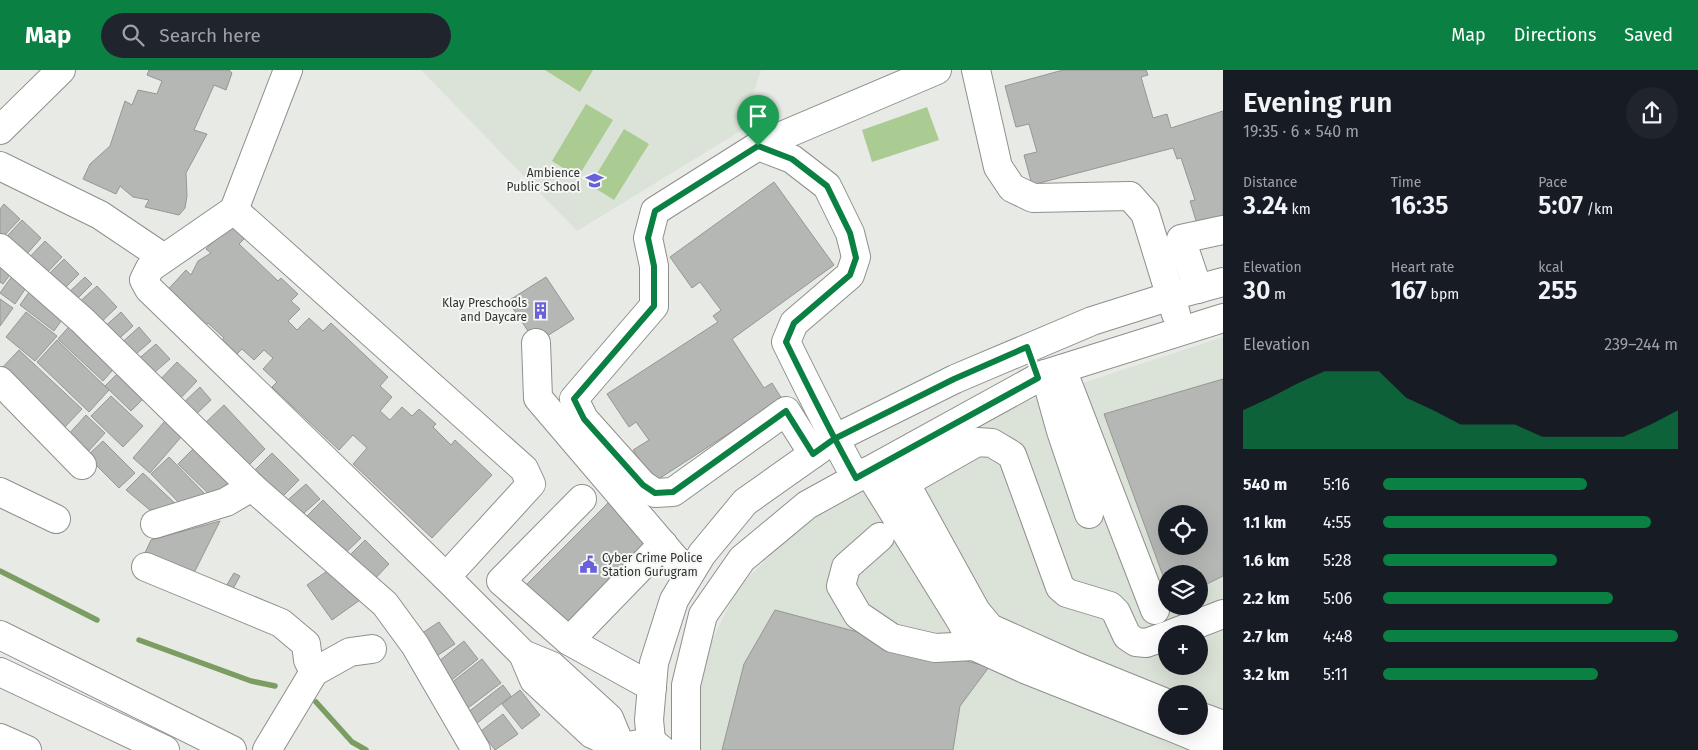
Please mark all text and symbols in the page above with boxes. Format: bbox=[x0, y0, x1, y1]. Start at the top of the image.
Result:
search box bbox=[101, 13, 451, 58]
text: Map bbox=[25, 21, 71, 49]
icon: search bbox=[119, 21, 147, 49]
text: Search here bbox=[159, 24, 261, 47]
text: Map bbox=[1451, 24, 1486, 46]
text: Directions bbox=[1514, 24, 1596, 46]
text: Saved bbox=[1624, 24, 1673, 46]
text: Evening run bbox=[1243, 86, 1392, 119]
button: share bbox=[1626, 87, 1678, 139]
pin bbox=[737, 95, 779, 146]
icon: arrive bbox=[744, 102, 772, 130]
text: 19:35 · 6 × 540 m bbox=[1243, 122, 1359, 141]
place label: Ambience Public School bbox=[507, 166, 580, 194]
school or university icon: Ambience Public School bbox=[584, 170, 604, 190]
text: Distance bbox=[1243, 174, 1297, 191]
text: Time bbox=[1391, 174, 1421, 191]
text: Pace bbox=[1538, 174, 1567, 191]
text: 3.24 bbox=[1243, 191, 1288, 221]
text: 16:35 bbox=[1391, 191, 1448, 221]
text: 5:07 bbox=[1538, 191, 1583, 221]
text: km bbox=[1288, 201, 1311, 218]
text: /km bbox=[1583, 201, 1613, 218]
text: Elevation bbox=[1243, 259, 1302, 276]
text: Heart rate bbox=[1391, 259, 1454, 276]
text: kcal bbox=[1538, 259, 1564, 276]
text: 30 bbox=[1243, 276, 1270, 306]
text: 167 bbox=[1391, 276, 1427, 306]
text: 255 bbox=[1538, 276, 1577, 306]
text: m bbox=[1270, 286, 1286, 303]
text: bpm bbox=[1427, 286, 1459, 303]
place label: Klay Preschools and Daycare bbox=[442, 296, 527, 324]
building icon: Klay Preschools and Daycare bbox=[531, 300, 551, 320]
text: Elevation bbox=[1243, 335, 1310, 354]
text: 239–244 m bbox=[1604, 335, 1678, 354]
text: 540 m bbox=[1243, 475, 1287, 494]
text: 5:16 bbox=[1323, 475, 1350, 494]
map controls bbox=[1158, 505, 1208, 735]
button: locate bbox=[1158, 505, 1208, 555]
text: 1.1 km bbox=[1243, 513, 1286, 532]
text: 4:55 bbox=[1323, 513, 1351, 532]
place label: Cyber Crime Police Station Gurugram bbox=[602, 551, 703, 579]
text: 1.6 km bbox=[1243, 551, 1289, 570]
text: 5:28 bbox=[1323, 551, 1352, 570]
public building icon: Cyber Crime Police Station Gurugram bbox=[578, 555, 598, 575]
button: layers bbox=[1158, 565, 1208, 615]
text: 2.2 km bbox=[1243, 589, 1290, 608]
text: 5:06 bbox=[1323, 589, 1352, 608]
button: + bbox=[1158, 625, 1208, 675]
text: 2.7 km bbox=[1243, 627, 1289, 646]
text: 4:48 bbox=[1323, 627, 1353, 646]
text: 3.2 km bbox=[1243, 665, 1290, 684]
text: 5:11 bbox=[1323, 665, 1348, 684]
button: − bbox=[1158, 685, 1208, 735]

